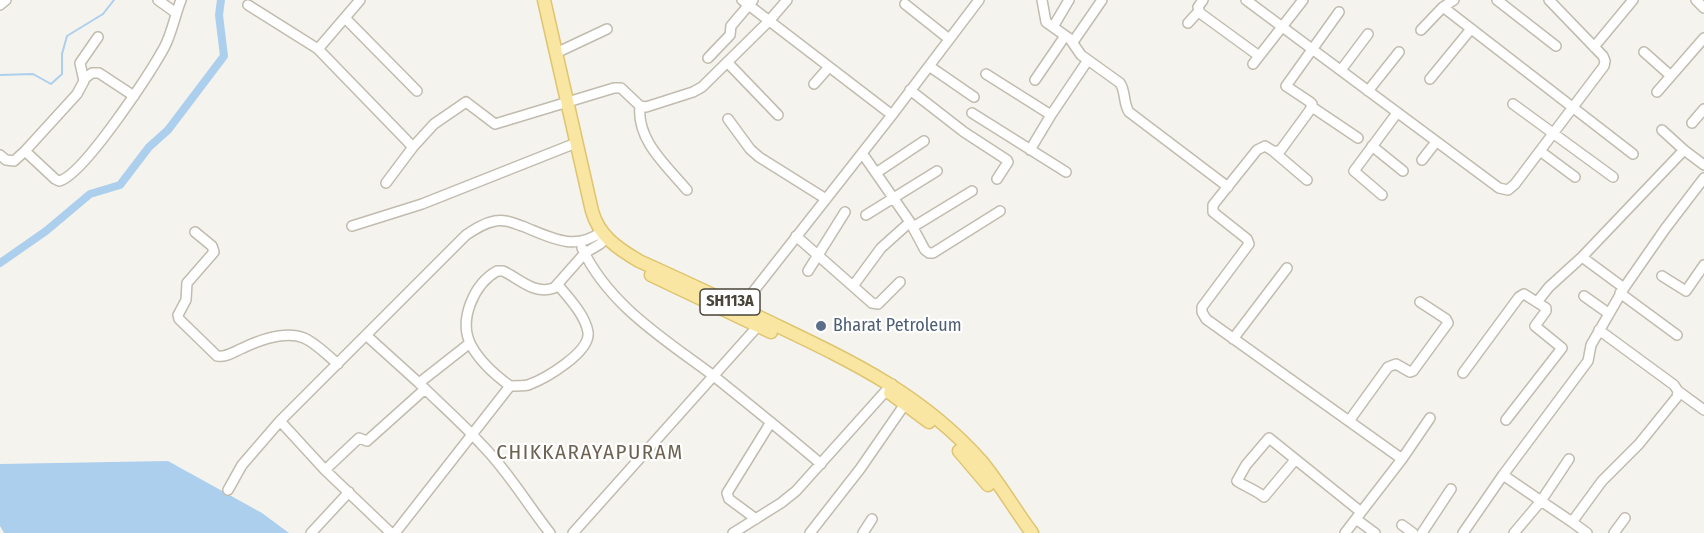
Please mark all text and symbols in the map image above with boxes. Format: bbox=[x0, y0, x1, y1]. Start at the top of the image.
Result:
road number: SH113A bbox=[700, 289, 760, 315]
place label: Bharat Petroleum bbox=[833, 315, 962, 337]
marker: Bharat Petroleum bbox=[814, 319, 828, 333]
district label: CHIKKARAYAPURAM bbox=[496, 440, 684, 466]

